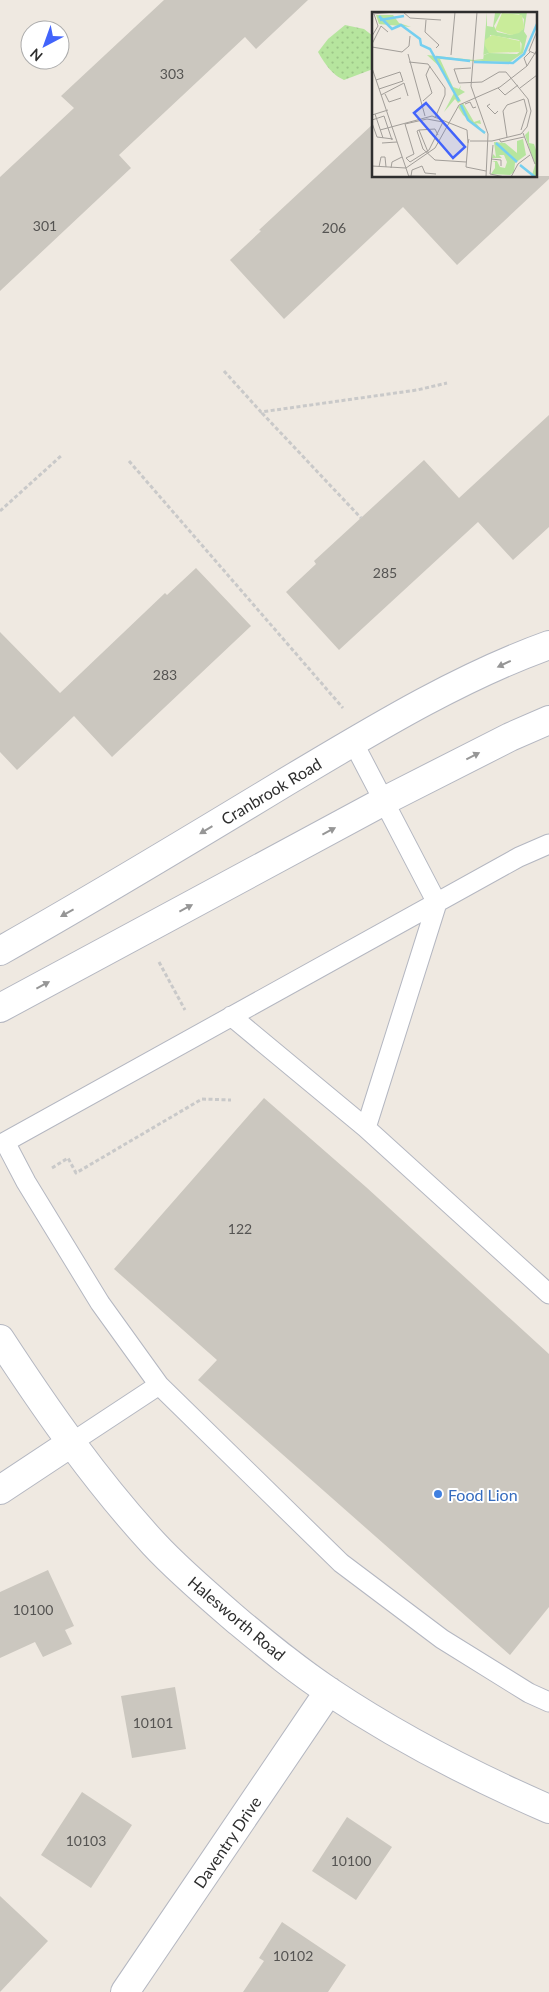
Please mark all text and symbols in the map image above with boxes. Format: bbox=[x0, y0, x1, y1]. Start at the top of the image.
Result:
inset map bbox=[372, 12, 536, 178]
north arrow bbox=[20, 20, 70, 70]
text: N bbox=[26, 45, 46, 65]
house number: 303 bbox=[160, 65, 184, 82]
house number: 301 bbox=[33, 217, 57, 234]
house number: 206 bbox=[322, 219, 346, 236]
house number: 285 bbox=[373, 564, 397, 581]
one-way arrow bbox=[497, 660, 511, 668]
house number: 283 bbox=[153, 666, 177, 683]
one-way arrow bbox=[466, 752, 480, 760]
street label: Cranbrook Road bbox=[217, 754, 325, 828]
one-way arrow bbox=[200, 825, 213, 834]
one-way arrow bbox=[322, 827, 336, 835]
one-way arrow bbox=[179, 904, 193, 912]
one-way arrow bbox=[60, 909, 73, 918]
one-way arrow bbox=[36, 981, 50, 989]
house number: 122 bbox=[228, 1220, 252, 1237]
place label: Food Lion bbox=[448, 1485, 518, 1504]
marker: Food Lion bbox=[432, 1488, 444, 1500]
street label: Halesworth Road bbox=[185, 1572, 289, 1664]
house number: 10100 bbox=[13, 1601, 53, 1618]
house number: 10101 bbox=[133, 1714, 173, 1731]
street label: Daventry Drive bbox=[189, 1792, 265, 1892]
house number: 10103 bbox=[66, 1832, 106, 1849]
house number: 10100 bbox=[331, 1852, 371, 1869]
house number: 10102 bbox=[273, 1947, 313, 1964]

